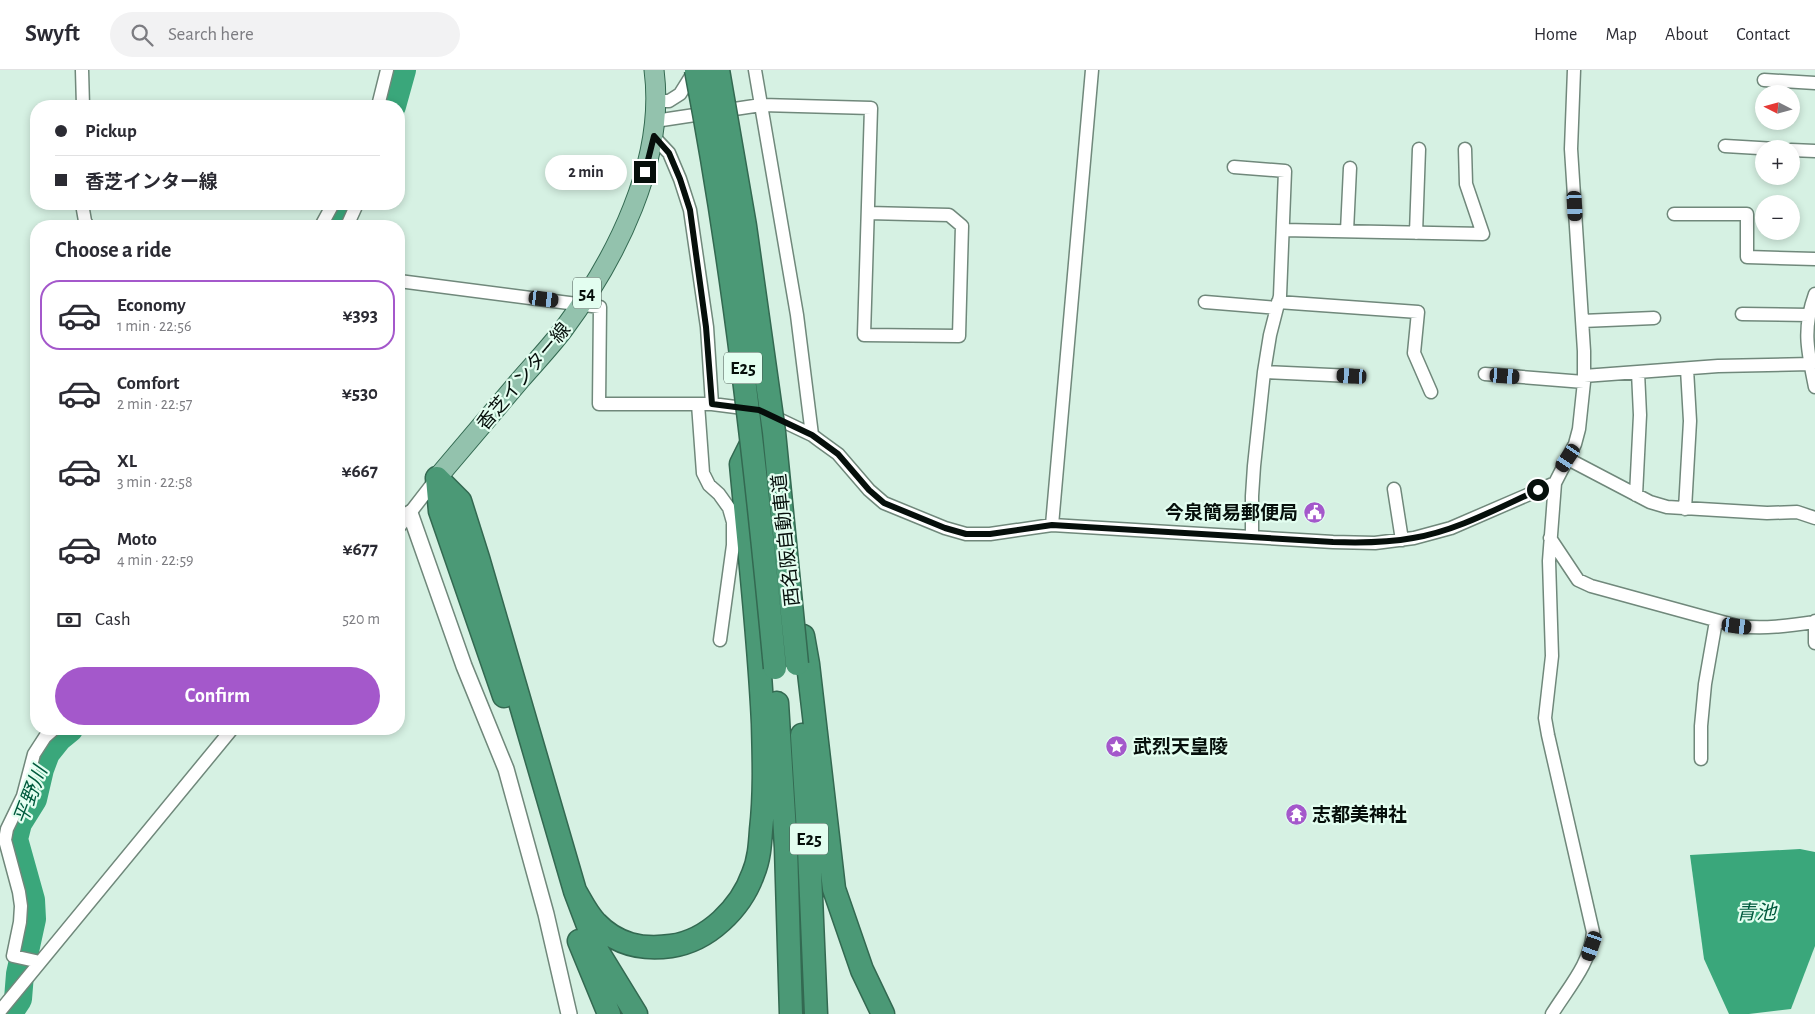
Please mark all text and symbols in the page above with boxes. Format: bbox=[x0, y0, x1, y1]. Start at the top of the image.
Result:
search box bbox=[110, 12, 460, 57]
icon: search bbox=[128, 21, 156, 49]
text: Swyft bbox=[25, 22, 80, 46]
text: Search here bbox=[168, 25, 254, 44]
text: Home bbox=[1534, 26, 1577, 44]
text: Map bbox=[1605, 26, 1637, 44]
text: About bbox=[1665, 26, 1708, 44]
text: Contact bbox=[1736, 26, 1790, 44]
north arrow bbox=[1755, 85, 1800, 130]
map controls bbox=[1755, 85, 1800, 240]
text: Pickup bbox=[85, 122, 137, 141]
button: + bbox=[1755, 140, 1800, 185]
callout: 2 min bbox=[545, 154, 628, 190]
route end bbox=[634, 161, 656, 183]
text: 2 min bbox=[568, 164, 604, 180]
text: 香芝インター線 bbox=[85, 173, 218, 192]
car bbox=[1566, 191, 1583, 221]
button: − bbox=[1755, 195, 1800, 240]
text: Choose a ride bbox=[55, 239, 171, 261]
road number: 54 bbox=[573, 278, 601, 308]
car bbox=[528, 290, 559, 308]
icon: car bbox=[57, 293, 102, 338]
text: Economy bbox=[117, 296, 186, 315]
text: ¥393 bbox=[342, 306, 378, 325]
text: 1 min · 22:56 bbox=[117, 318, 191, 334]
street label: 香芝インター線 bbox=[473, 319, 574, 434]
road number: E25 bbox=[724, 352, 762, 384]
car bbox=[1489, 367, 1520, 385]
car bbox=[1336, 368, 1367, 384]
icon: car bbox=[57, 371, 102, 416]
text: Comfort bbox=[117, 374, 179, 393]
text: ¥530 bbox=[342, 384, 378, 403]
text: 2 min · 22:57 bbox=[117, 396, 192, 412]
car bbox=[1553, 441, 1582, 475]
icon: car bbox=[57, 449, 102, 494]
text: XL bbox=[117, 452, 137, 471]
text: ¥667 bbox=[341, 462, 378, 481]
street label: 西名阪自動車道 bbox=[768, 473, 803, 607]
text: 3 min · 22:58 bbox=[117, 474, 193, 490]
route start bbox=[1527, 479, 1549, 501]
public building icon: 今泉簡易郵便局 bbox=[1302, 500, 1326, 524]
place label: 今泉簡易郵便局 bbox=[1165, 502, 1298, 523]
icon: car bbox=[57, 527, 102, 572]
text: Moto bbox=[117, 530, 157, 549]
text: ¥677 bbox=[342, 540, 378, 559]
text: 4 min · 22:59 bbox=[117, 552, 194, 568]
icon: cash bbox=[55, 606, 83, 634]
text: Cash bbox=[95, 610, 131, 629]
text: 520 m bbox=[342, 611, 380, 627]
car bbox=[1721, 617, 1752, 635]
button: Confirm bbox=[55, 667, 380, 725]
place icon: 武烈天皇陵 bbox=[1105, 734, 1129, 758]
place label: 武烈天皇陵 bbox=[1133, 736, 1228, 757]
water label: 平野川 bbox=[11, 762, 52, 827]
temple icon: 志都美神社 bbox=[1284, 802, 1308, 826]
place label: 志都美神社 bbox=[1312, 804, 1407, 825]
road number: E25 bbox=[790, 824, 828, 854]
water label: 青池 bbox=[1736, 902, 1778, 923]
car bbox=[1580, 929, 1603, 963]

